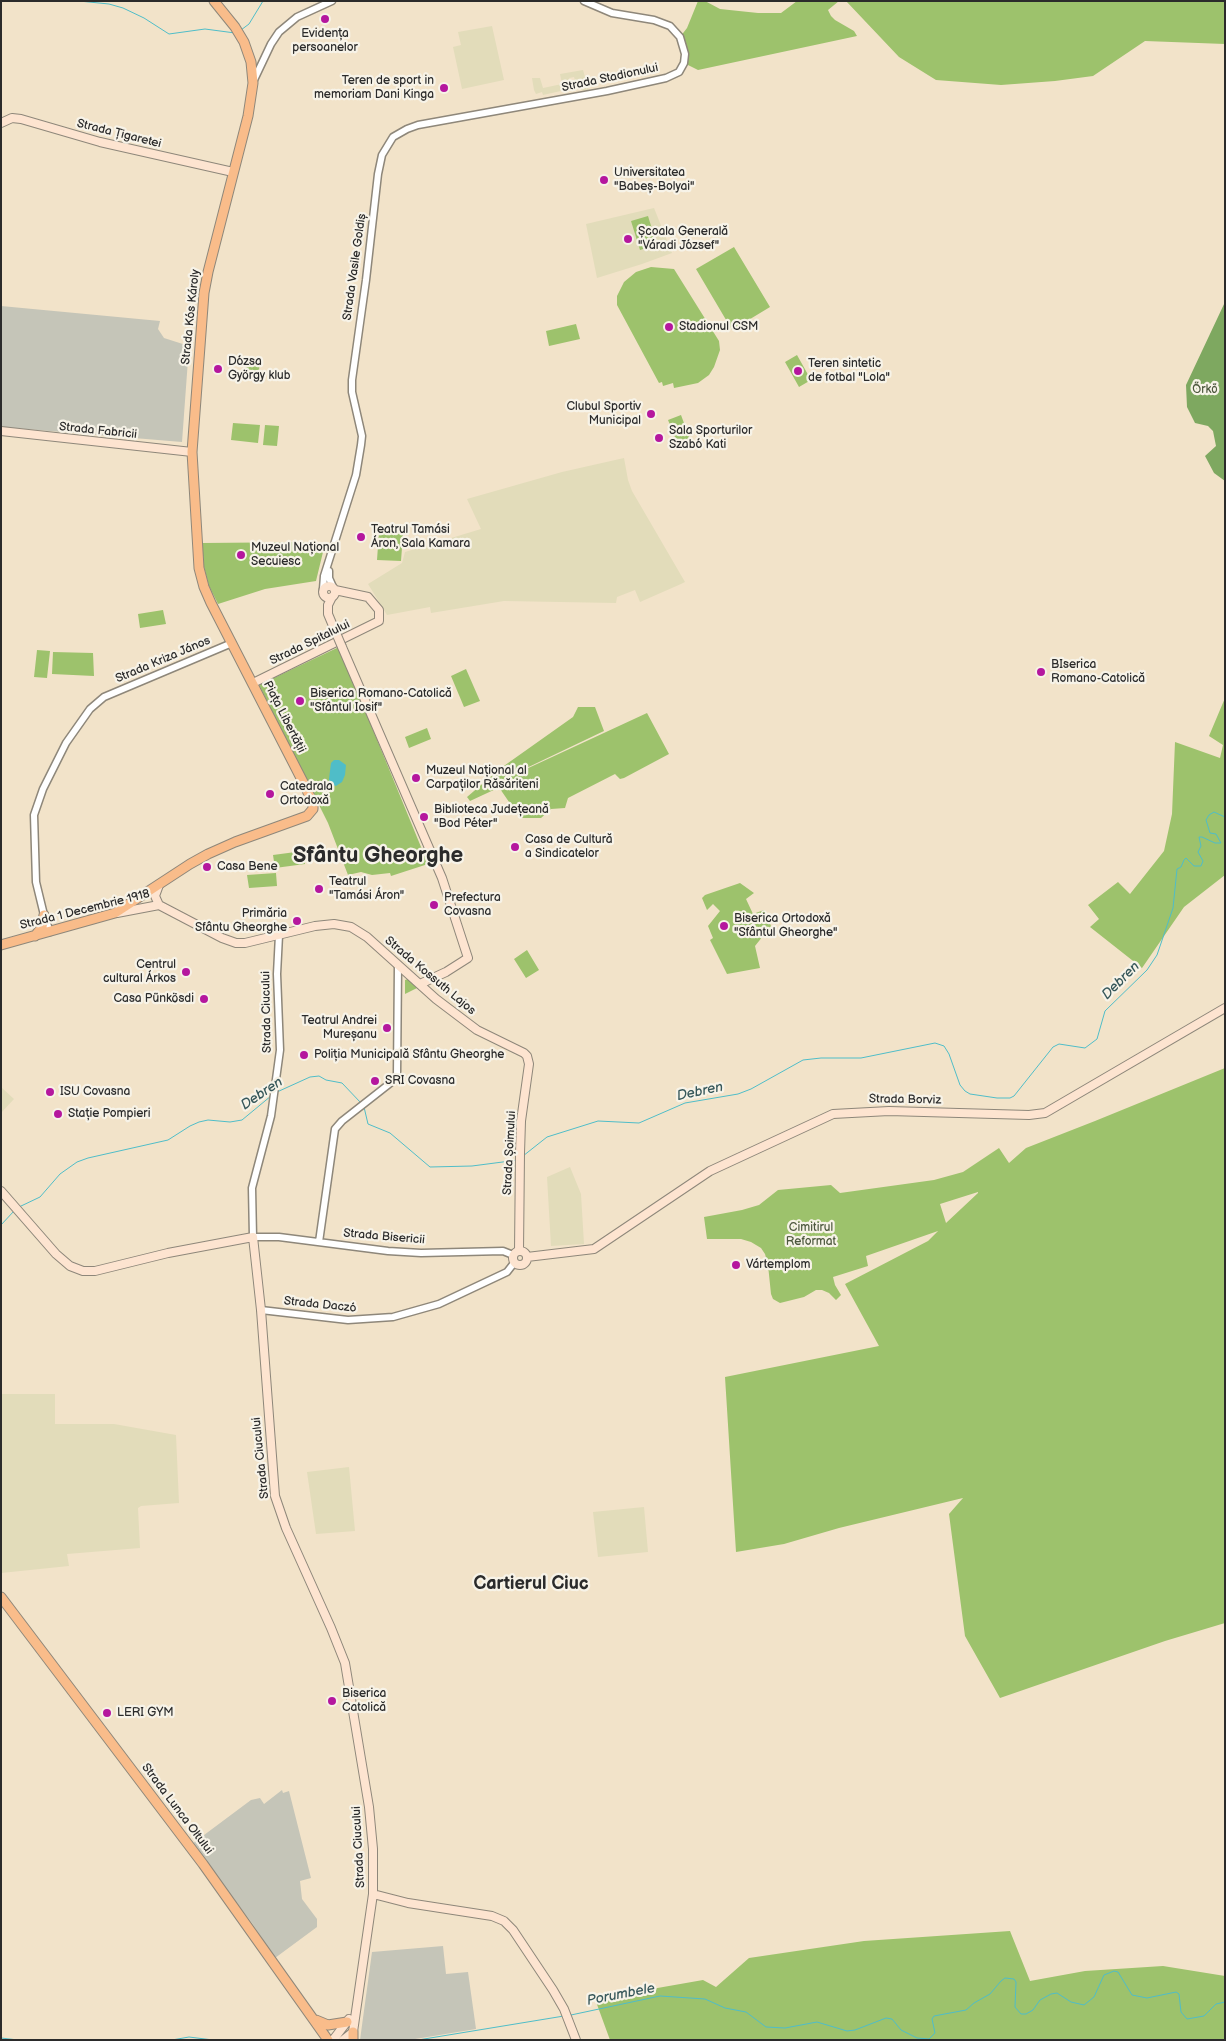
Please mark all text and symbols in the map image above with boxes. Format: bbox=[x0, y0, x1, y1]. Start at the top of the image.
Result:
marker: Evidența persoanelor bbox=[319, 13, 331, 25]
place label: Evidența persoanelor bbox=[292, 27, 358, 55]
street label: Strada Stadionului bbox=[560, 61, 660, 95]
place label: Teren de sport in memoriam Dani Kinga bbox=[314, 74, 434, 102]
marker: Teren de sport in memoriam Dani Kinga bbox=[438, 82, 450, 94]
street label: Strada Țigaretei bbox=[75, 117, 163, 151]
place label: Universitatea "Babeș-Bolyai" bbox=[614, 166, 695, 194]
marker: Universitatea "Babeș-Bolyai" bbox=[598, 174, 610, 186]
street label: Strada Vasile Goldiș bbox=[340, 213, 370, 321]
place label: Școala Generală "Váradi József" bbox=[638, 225, 728, 253]
marker: Școala Generală "Váradi József" bbox=[622, 233, 634, 245]
street label: Strada Kós Károly bbox=[179, 269, 203, 365]
place label: Stadionul CSM bbox=[679, 320, 758, 334]
marker: Stadionul CSM bbox=[663, 321, 675, 333]
place label: Dózsa György klub bbox=[228, 355, 291, 383]
place label: Teren sintetic de fotbal "Lola" bbox=[808, 357, 890, 385]
marker: Dózsa György klub bbox=[212, 363, 224, 375]
marker: Teren sintetic de fotbal "Lola" bbox=[792, 365, 804, 377]
park label: Őrkő bbox=[1192, 383, 1218, 397]
place label: Clubul Sportiv Municipal bbox=[567, 400, 641, 428]
marker: Clubul Sportiv Municipal bbox=[645, 408, 657, 420]
street label: Strada Fabricii bbox=[58, 420, 138, 442]
place label: Sala Sporturilor Szabó Kati bbox=[669, 424, 752, 452]
marker: Sala Sporturilor Szabó Kati bbox=[653, 432, 665, 444]
place label: Teatrul Tamási Áron, Sala Kamara bbox=[371, 523, 470, 551]
marker: Teatrul Tamási Áron, Sala Kamara bbox=[355, 531, 367, 543]
place label: Muzeul Național Secuiesc bbox=[251, 541, 339, 569]
marker: Muzeul Național Secuiesc bbox=[235, 549, 247, 561]
street label: Strada Spitalului bbox=[268, 617, 352, 669]
street label: Strada Kriza János bbox=[113, 634, 213, 686]
place label: BIserica Romano-Catolică bbox=[1051, 658, 1145, 686]
marker: BIserica Romano-Catolică bbox=[1035, 666, 1047, 678]
street label: Piața Libertății bbox=[260, 679, 308, 755]
place label: Biserica Romano-Catolică "Sfântul Iosif" bbox=[310, 687, 452, 715]
marker: Biserica Romano-Catolică "Sfântul Iosif" bbox=[294, 695, 306, 707]
place label: Muzeul Național al Carpaților Răsăriteni bbox=[426, 764, 538, 792]
marker: Muzeul Național al Carpaților Răsăriteni bbox=[410, 772, 422, 784]
place label: Catedrala Ortodoxă bbox=[280, 780, 333, 808]
marker: Catedrala Ortodoxă bbox=[264, 788, 276, 800]
place label: Biblioteca Județeană "Bod Péter" bbox=[434, 803, 549, 831]
marker: Biblioteca Județeană "Bod Péter" bbox=[418, 811, 430, 823]
place label: Casa de Cultură a Sindicatelor bbox=[525, 833, 613, 861]
marker: Casa de Cultură a Sindicatelor bbox=[509, 841, 521, 853]
district label: Sfântu Gheorghe bbox=[293, 843, 463, 869]
place label: Casa Bene bbox=[217, 860, 278, 874]
marker: Casa Bene bbox=[201, 861, 213, 873]
place label: Teatrul "Tamási Áron" bbox=[329, 875, 404, 903]
marker: Teatrul "Tamási Áron" bbox=[313, 883, 325, 895]
street label: Strada 1 Decembrie 1918 bbox=[19, 887, 151, 933]
place label: Prefectura Covasna bbox=[444, 891, 501, 919]
marker: Prefectura Covasna bbox=[428, 899, 440, 911]
place label: Primăria Sfântu Gheorghe bbox=[195, 907, 287, 935]
place label: Biserica Ortodoxă "Sfântul Gheorghe" bbox=[734, 912, 838, 940]
marker: Primăria Sfântu Gheorghe bbox=[291, 915, 303, 927]
marker: Biserica Ortodoxă "Sfântul Gheorghe" bbox=[718, 920, 730, 932]
street label: Strada Kossuth Lajos bbox=[382, 934, 478, 1018]
place label: Centrul cultural Árkos bbox=[103, 958, 176, 986]
water label: Debren bbox=[1098, 958, 1144, 1004]
marker: Centrul cultural Árkos bbox=[180, 966, 192, 978]
street label: Strada Ciucului bbox=[259, 971, 275, 1053]
place label: Casa Pünkösdi bbox=[114, 992, 194, 1006]
marker: Casa Pünkösdi bbox=[198, 993, 210, 1005]
place label: Teatrul Andrei Mureșanu bbox=[302, 1014, 377, 1042]
marker: Teatrul Andrei Mureșanu bbox=[381, 1022, 393, 1034]
place label: Poliția Municipală Sfântu Gheorghe bbox=[314, 1048, 504, 1062]
marker: Poliția Municipală Sfântu Gheorghe bbox=[298, 1049, 310, 1061]
water label: Debren bbox=[238, 1074, 286, 1114]
place label: SRI Covasna bbox=[385, 1074, 455, 1088]
marker: SRI Covasna bbox=[369, 1075, 381, 1087]
water label: Debren bbox=[675, 1079, 725, 1105]
place label: ISU Covasna bbox=[60, 1085, 130, 1099]
marker: ISU Covasna bbox=[44, 1086, 56, 1098]
street label: Strada Borviz bbox=[869, 1092, 941, 1108]
place label: Stație Pompieri bbox=[68, 1107, 150, 1121]
marker: Stație Pompieri bbox=[52, 1108, 64, 1120]
street label: Strada Șoimului bbox=[501, 1111, 519, 1195]
park label: Cimitirul Reformat bbox=[786, 1221, 836, 1249]
street label: Strada Bisericii bbox=[343, 1226, 425, 1248]
place label: Vártemplom bbox=[746, 1258, 810, 1272]
marker: Vártemplom bbox=[730, 1259, 742, 1271]
street label: Strada Daczó bbox=[283, 1294, 357, 1316]
street label: Strada Ciucului bbox=[250, 1416, 272, 1500]
district label: Cartierul Ciuc bbox=[473, 1573, 589, 1595]
place label: Biserica Catolică bbox=[342, 1687, 386, 1715]
marker: Biserica Catolică bbox=[326, 1695, 338, 1707]
place label: LERI GYM bbox=[117, 1706, 174, 1720]
marker: LERI GYM bbox=[101, 1707, 113, 1719]
street label: Strada Lunca Oltului bbox=[138, 1761, 216, 1857]
street label: Strada Ciucului bbox=[350, 1806, 368, 1888]
water label: Porumbele bbox=[586, 1980, 656, 2010]

